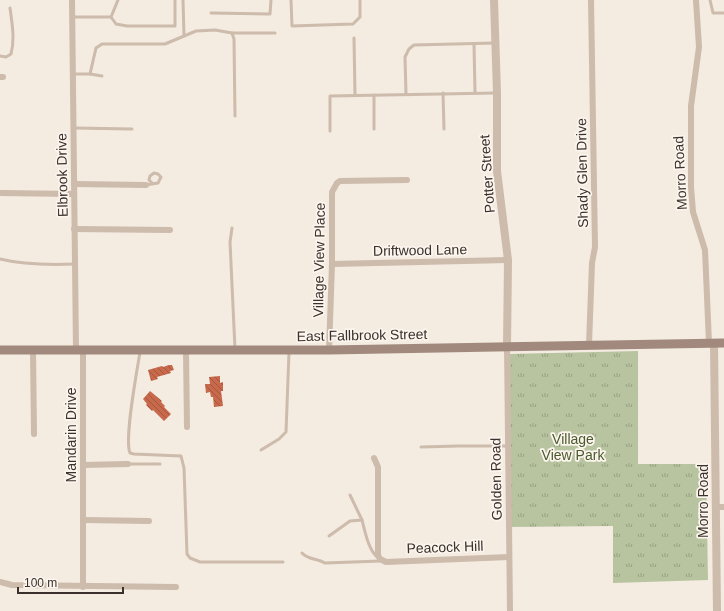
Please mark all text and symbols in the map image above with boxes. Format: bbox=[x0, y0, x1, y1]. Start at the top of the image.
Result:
street label: Shady Glen Drive bbox=[573, 118, 591, 228]
street label: Elbrook Drive bbox=[53, 133, 71, 217]
street label: Potter Street bbox=[476, 134, 498, 214]
street label: Morro Road bbox=[670, 136, 690, 210]
street label: Village View Place bbox=[310, 202, 328, 317]
street label: Driftwood Lane bbox=[373, 241, 467, 259]
street label: East Fallbrook Street bbox=[297, 326, 428, 344]
street label: Mandarin Drive bbox=[63, 387, 79, 482]
park label: Village View Park bbox=[542, 431, 605, 463]
street label: Golden Road bbox=[487, 438, 505, 520]
street label: Morro Road bbox=[695, 464, 711, 538]
street label: Peacock Hill bbox=[406, 538, 484, 556]
scale bar bbox=[18, 569, 123, 595]
text: 100 m bbox=[24, 576, 57, 590]

